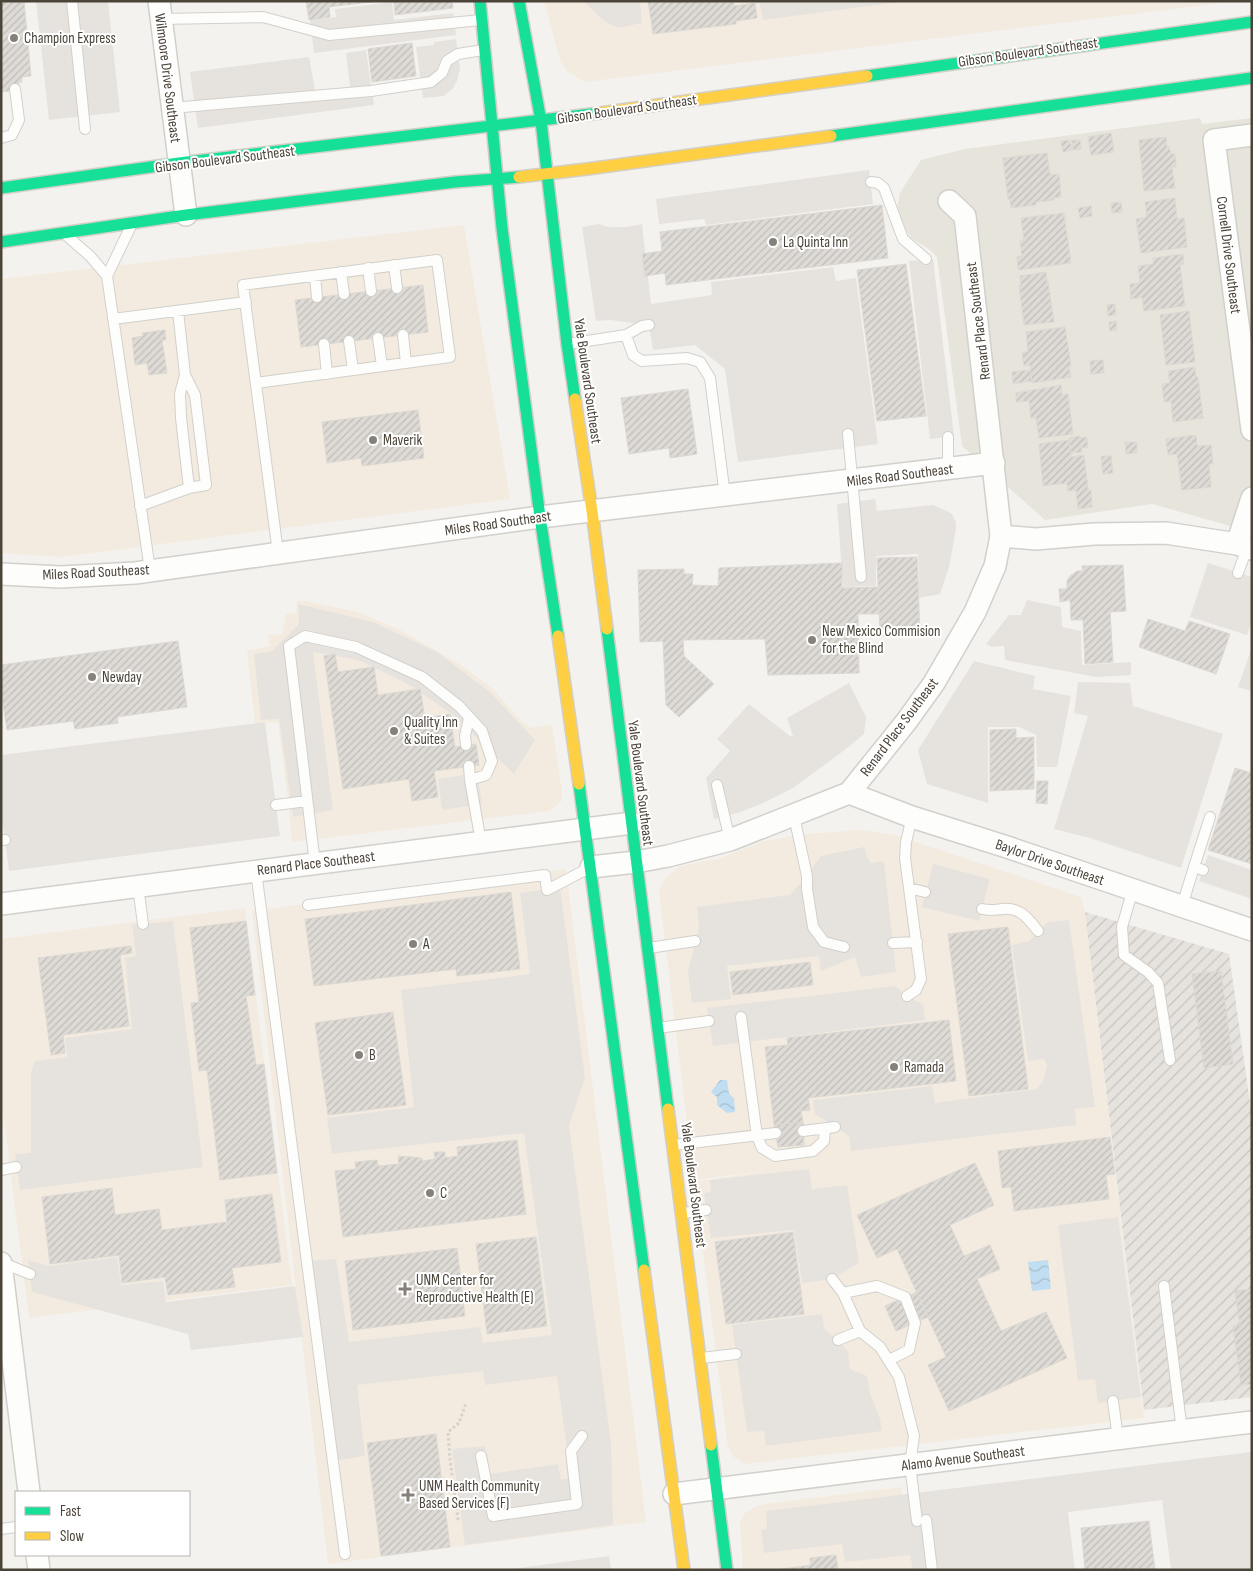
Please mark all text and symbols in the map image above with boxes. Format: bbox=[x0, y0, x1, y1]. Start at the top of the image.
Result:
street label: Wilmoore Drive Southeast bbox=[150, 12, 185, 144]
place label: Champion Express bbox=[24, 29, 116, 48]
marker: Champion Express bbox=[8, 32, 20, 44]
street label: Gibson Boulevard Southeast bbox=[957, 33, 1099, 72]
street label: Gibson Boulevard Southeast bbox=[556, 90, 698, 129]
street label: Gibson Boulevard Southeast bbox=[154, 141, 296, 177]
street label: Cornell Drive Southeast bbox=[1212, 195, 1245, 315]
place label: La Quinta Inn bbox=[783, 233, 848, 252]
marker: La Quinta Inn bbox=[767, 236, 779, 248]
street label: Renard Place Southeast bbox=[962, 261, 995, 381]
street label: Yale Boulevard Southeast bbox=[569, 317, 606, 445]
place label: Maverik bbox=[383, 431, 422, 450]
marker: Maverik bbox=[367, 434, 379, 446]
street label: Miles Road Southeast bbox=[846, 459, 955, 491]
street label: Miles Road Southeast bbox=[444, 507, 553, 540]
street label: Miles Road Southeast bbox=[42, 560, 151, 585]
place label: New Mexico Commision for the Blind bbox=[822, 622, 940, 658]
marker: New Mexico Commision for the Blind bbox=[806, 634, 818, 646]
place label: Newday bbox=[102, 668, 142, 687]
marker: Newday bbox=[86, 671, 98, 683]
street label: Renard Place Southeast bbox=[856, 674, 943, 780]
place label: Quality Inn & Suites bbox=[404, 713, 458, 749]
street label: Yale Boulevard Southeast bbox=[623, 719, 658, 847]
marker: Quality Inn & Suites bbox=[388, 725, 400, 737]
street label: Baylor Drive Southeast bbox=[993, 835, 1107, 890]
street label: Renard Place Southeast bbox=[256, 847, 376, 880]
place label: A bbox=[422, 935, 430, 954]
marker: A bbox=[407, 938, 419, 950]
place label: B bbox=[369, 1046, 376, 1065]
marker: B bbox=[353, 1049, 365, 1061]
place label: Ramada bbox=[904, 1058, 944, 1077]
marker: Ramada bbox=[888, 1061, 900, 1073]
street label: Yale Boulevard Southeast bbox=[676, 1121, 711, 1249]
place label: C bbox=[440, 1184, 447, 1203]
marker: C bbox=[424, 1187, 436, 1199]
place label: UNM Center for Reproductive Health (E) bbox=[416, 1271, 533, 1307]
marker: UNM Center for Reproductive Health (E) bbox=[398, 1282, 412, 1296]
street label: Alamo Avenue Southeast bbox=[899, 1441, 1026, 1476]
place label: UNM Health Community Based Services (F) bbox=[419, 1477, 540, 1513]
marker: UNM Health Community Based Services (F) bbox=[401, 1488, 415, 1502]
legend bbox=[15, 1491, 190, 1556]
text: Fast bbox=[60, 1502, 82, 1521]
text: Slow bbox=[60, 1527, 84, 1546]

